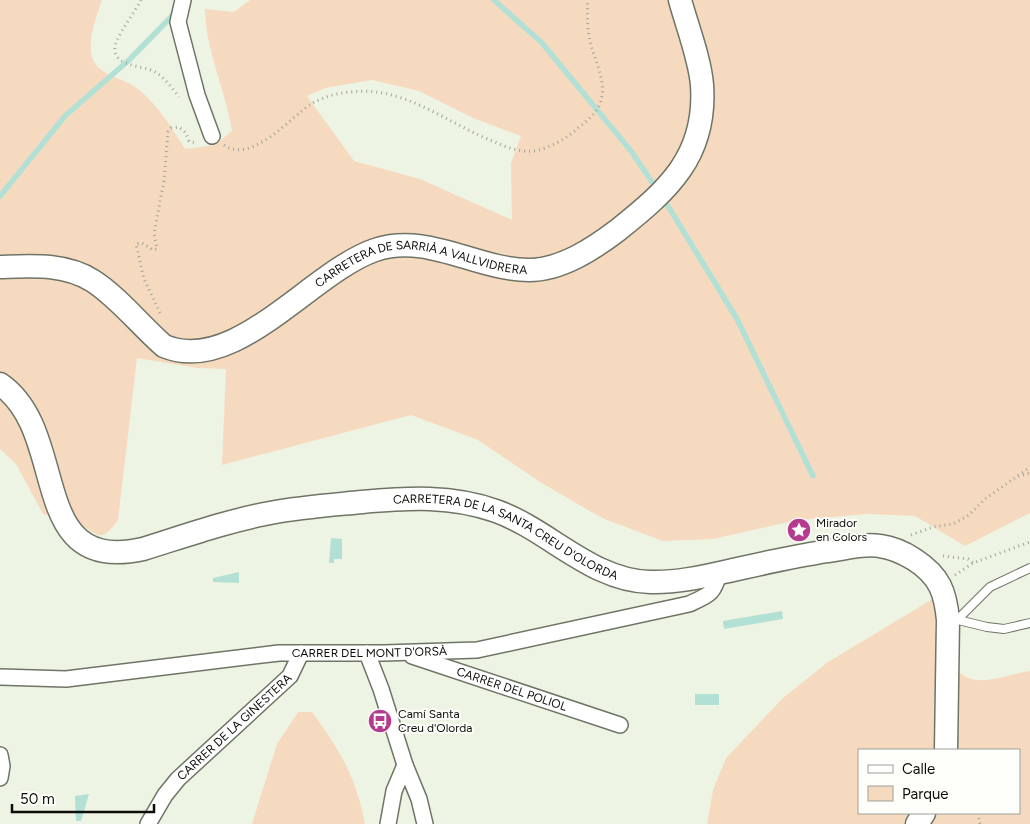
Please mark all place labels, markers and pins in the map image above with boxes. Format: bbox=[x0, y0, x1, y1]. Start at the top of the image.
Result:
place label: Mirador en Colors bbox=[816, 516, 867, 544]
place icon: Mirador en Colors bbox=[786, 517, 812, 543]
place label: Camí Santa Creu d'Olorda bbox=[398, 707, 472, 735]
bus stop icon: Camí Santa Creu d'Olorda bbox=[367, 708, 393, 734]

